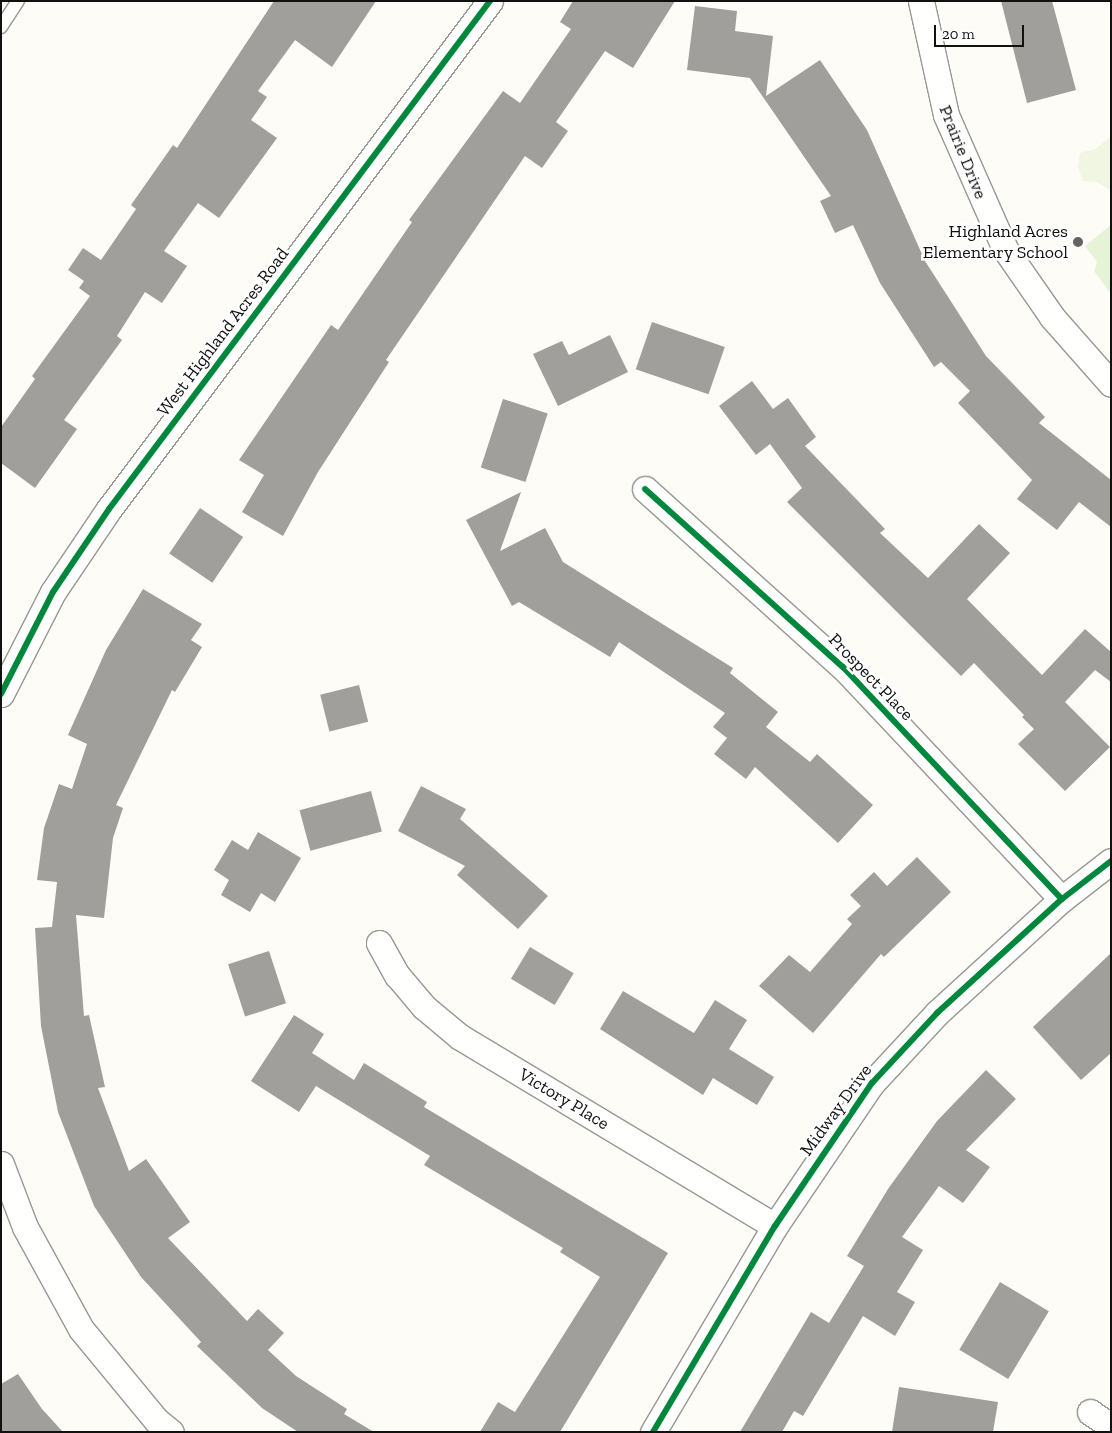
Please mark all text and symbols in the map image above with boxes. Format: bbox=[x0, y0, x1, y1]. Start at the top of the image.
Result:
scale bar bbox=[937, 15, 1027, 47]
text: 20 m bbox=[942, 25, 975, 43]
street label: Prairie Drive bbox=[934, 102, 992, 202]
place label: Highland Acres Elementary School bbox=[922, 221, 1068, 264]
marker: Highland Acres Elementary School bbox=[1072, 236, 1084, 248]
street label: West Highland Acres Road bbox=[152, 243, 294, 421]
street label: Prospect Place bbox=[824, 629, 918, 725]
street label: Midway Drive bbox=[795, 1060, 877, 1160]
street label: Victory Place bbox=[515, 1063, 613, 1135]

